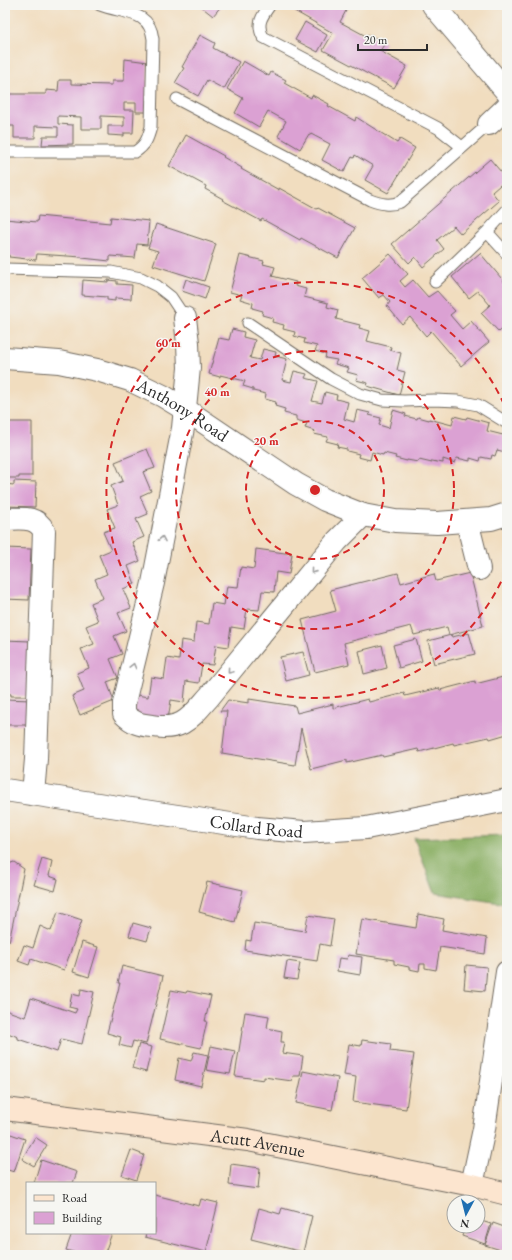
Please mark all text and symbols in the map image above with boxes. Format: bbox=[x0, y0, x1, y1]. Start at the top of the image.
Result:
scale bar bbox=[358, 26, 427, 52]
text: 20 m bbox=[364, 32, 388, 48]
text: 60 m bbox=[155, 335, 181, 351]
street label: Anthony Road bbox=[132, 373, 234, 447]
text: 40 m bbox=[204, 384, 230, 400]
text: 20 m bbox=[253, 433, 279, 449]
centre of rings bbox=[308, 483, 322, 497]
one-way arrow bbox=[157, 536, 165, 542]
one-way arrow bbox=[310, 566, 317, 573]
one-way arrow bbox=[128, 662, 137, 669]
one-way arrow bbox=[228, 667, 235, 674]
street label: Collard Road bbox=[208, 809, 305, 843]
street label: Acutt Avenue bbox=[208, 1123, 307, 1162]
legend bbox=[26, 1182, 156, 1234]
text: Road bbox=[62, 1190, 88, 1206]
north arrow bbox=[446, 1194, 486, 1234]
text: Building bbox=[62, 1210, 103, 1226]
text: N bbox=[459, 1216, 470, 1231]

